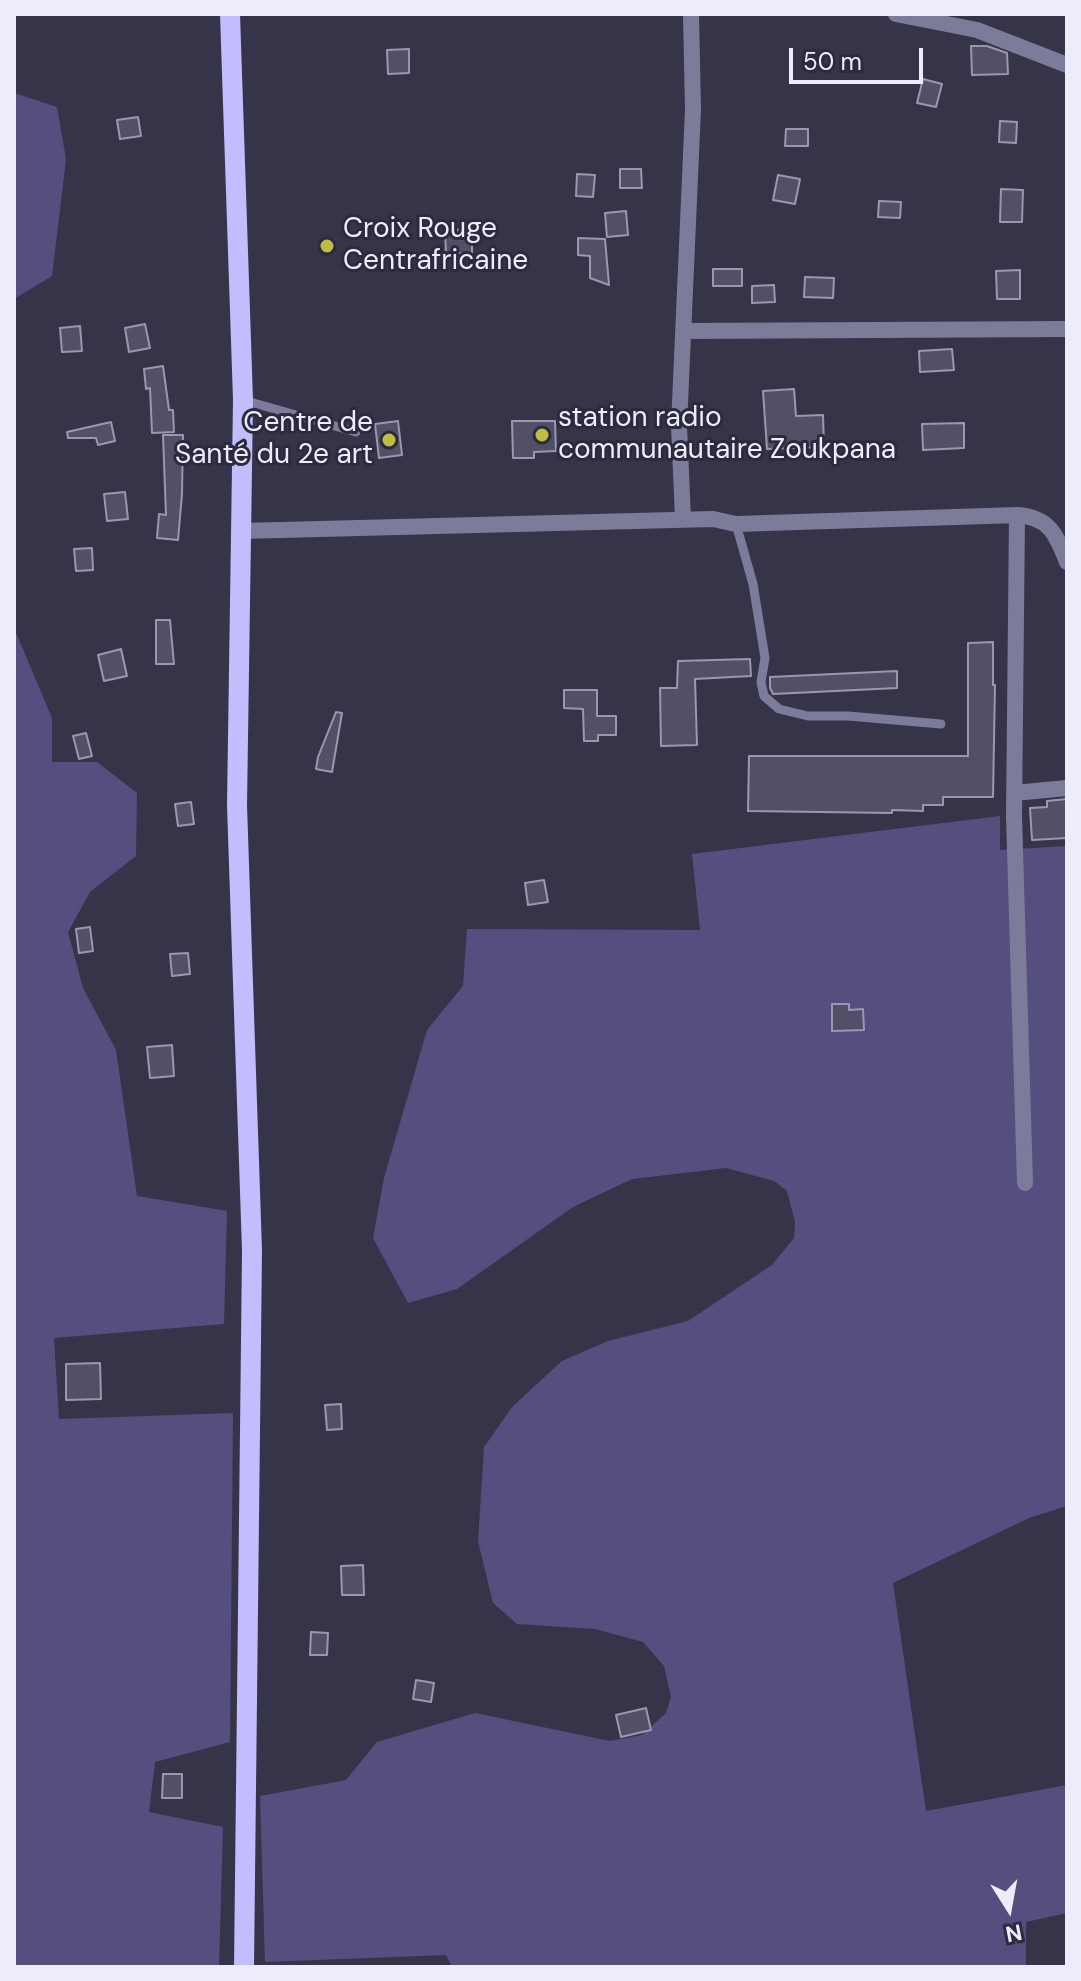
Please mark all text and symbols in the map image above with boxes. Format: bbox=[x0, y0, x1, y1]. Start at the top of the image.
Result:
scale bar bbox=[793, 32, 927, 82]
text: 50 m bbox=[803, 46, 862, 77]
place label: Croix Rouge Centrafricaine bbox=[343, 213, 528, 279]
marker: Croix Rouge Centrafricaine bbox=[318, 237, 336, 255]
place label: station radio communautaire Zoukpana bbox=[558, 402, 896, 468]
place label: Centre de Santé du 2e art bbox=[175, 407, 373, 473]
marker: station radio communautaire Zoukpana bbox=[533, 426, 551, 444]
marker: Centre de Santé du 2e art bbox=[380, 431, 398, 449]
north arrow bbox=[969, 1869, 1049, 1949]
text: N bbox=[1003, 1917, 1024, 1949]

